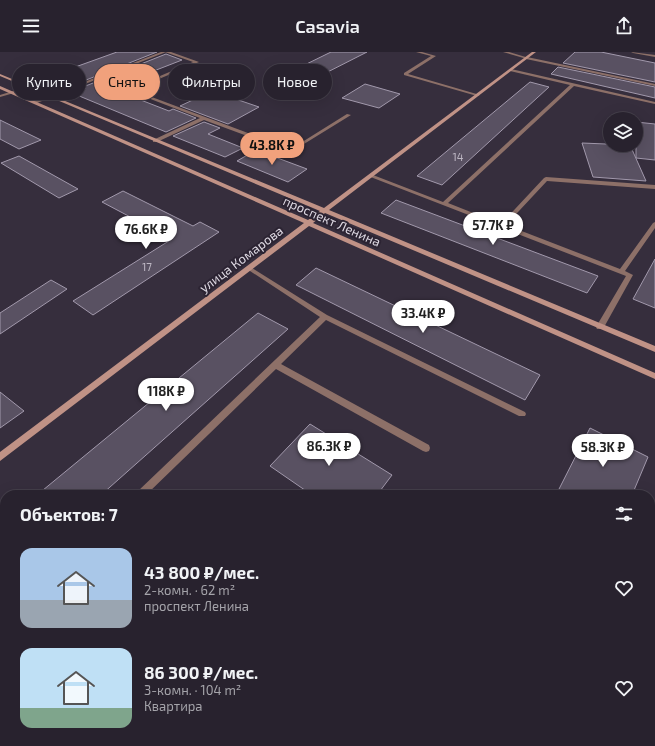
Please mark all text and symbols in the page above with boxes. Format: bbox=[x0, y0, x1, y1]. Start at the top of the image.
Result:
icon: menu bbox=[20, 15, 42, 37]
text: Casavia bbox=[295, 15, 360, 37]
icon: share bbox=[613, 15, 635, 37]
chip: Купить bbox=[12, 64, 86, 100]
chip: Снять bbox=[94, 64, 160, 100]
chip: Фильтры bbox=[168, 64, 255, 100]
chip: Новое bbox=[263, 64, 332, 100]
map controls bbox=[603, 112, 643, 152]
button: layers bbox=[603, 112, 643, 152]
pin: 43.8K ₽ bbox=[235, 132, 309, 166]
text: 43.8K ₽ bbox=[249, 137, 295, 153]
house number: 14 bbox=[452, 150, 464, 163]
street label: проспект Ленина bbox=[281, 192, 383, 250]
pin: 57.7K ₽ bbox=[456, 212, 530, 246]
pin: 76.6K ₽ bbox=[109, 216, 183, 250]
text: 57.7K ₽ bbox=[472, 217, 514, 233]
text: 76.6K ₽ bbox=[124, 221, 168, 237]
street label: улица Комарова bbox=[196, 222, 286, 296]
house number: 17 bbox=[142, 260, 152, 273]
pin: 33.4K ₽ bbox=[386, 300, 460, 334]
text: 33.4K ₽ bbox=[401, 305, 445, 321]
pin: 118K ₽ bbox=[133, 378, 199, 412]
text: 118K ₽ bbox=[147, 383, 185, 399]
pin: 86.3K ₽ bbox=[292, 433, 366, 467]
pin: 58.3K ₽ bbox=[566, 434, 640, 468]
text: 86.3K ₽ bbox=[307, 438, 351, 454]
text: 58.3K ₽ bbox=[581, 439, 625, 455]
icon: filters bbox=[613, 503, 635, 525]
text: Объектов: 7 bbox=[20, 504, 118, 524]
text: 43 800 ₽/мес. bbox=[144, 562, 259, 582]
icon: home bbox=[52, 564, 100, 612]
icon: heart bbox=[613, 577, 635, 599]
text: 2-комн. · 62 m² bbox=[144, 582, 235, 598]
text: проспект Ленина bbox=[144, 598, 249, 614]
text: 86 300 ₽/мес. bbox=[144, 662, 258, 682]
icon: home bbox=[52, 664, 100, 712]
icon: heart bbox=[613, 677, 635, 699]
text: 3-комн. · 104 m² bbox=[144, 682, 241, 698]
text: Квартира bbox=[144, 698, 203, 714]

